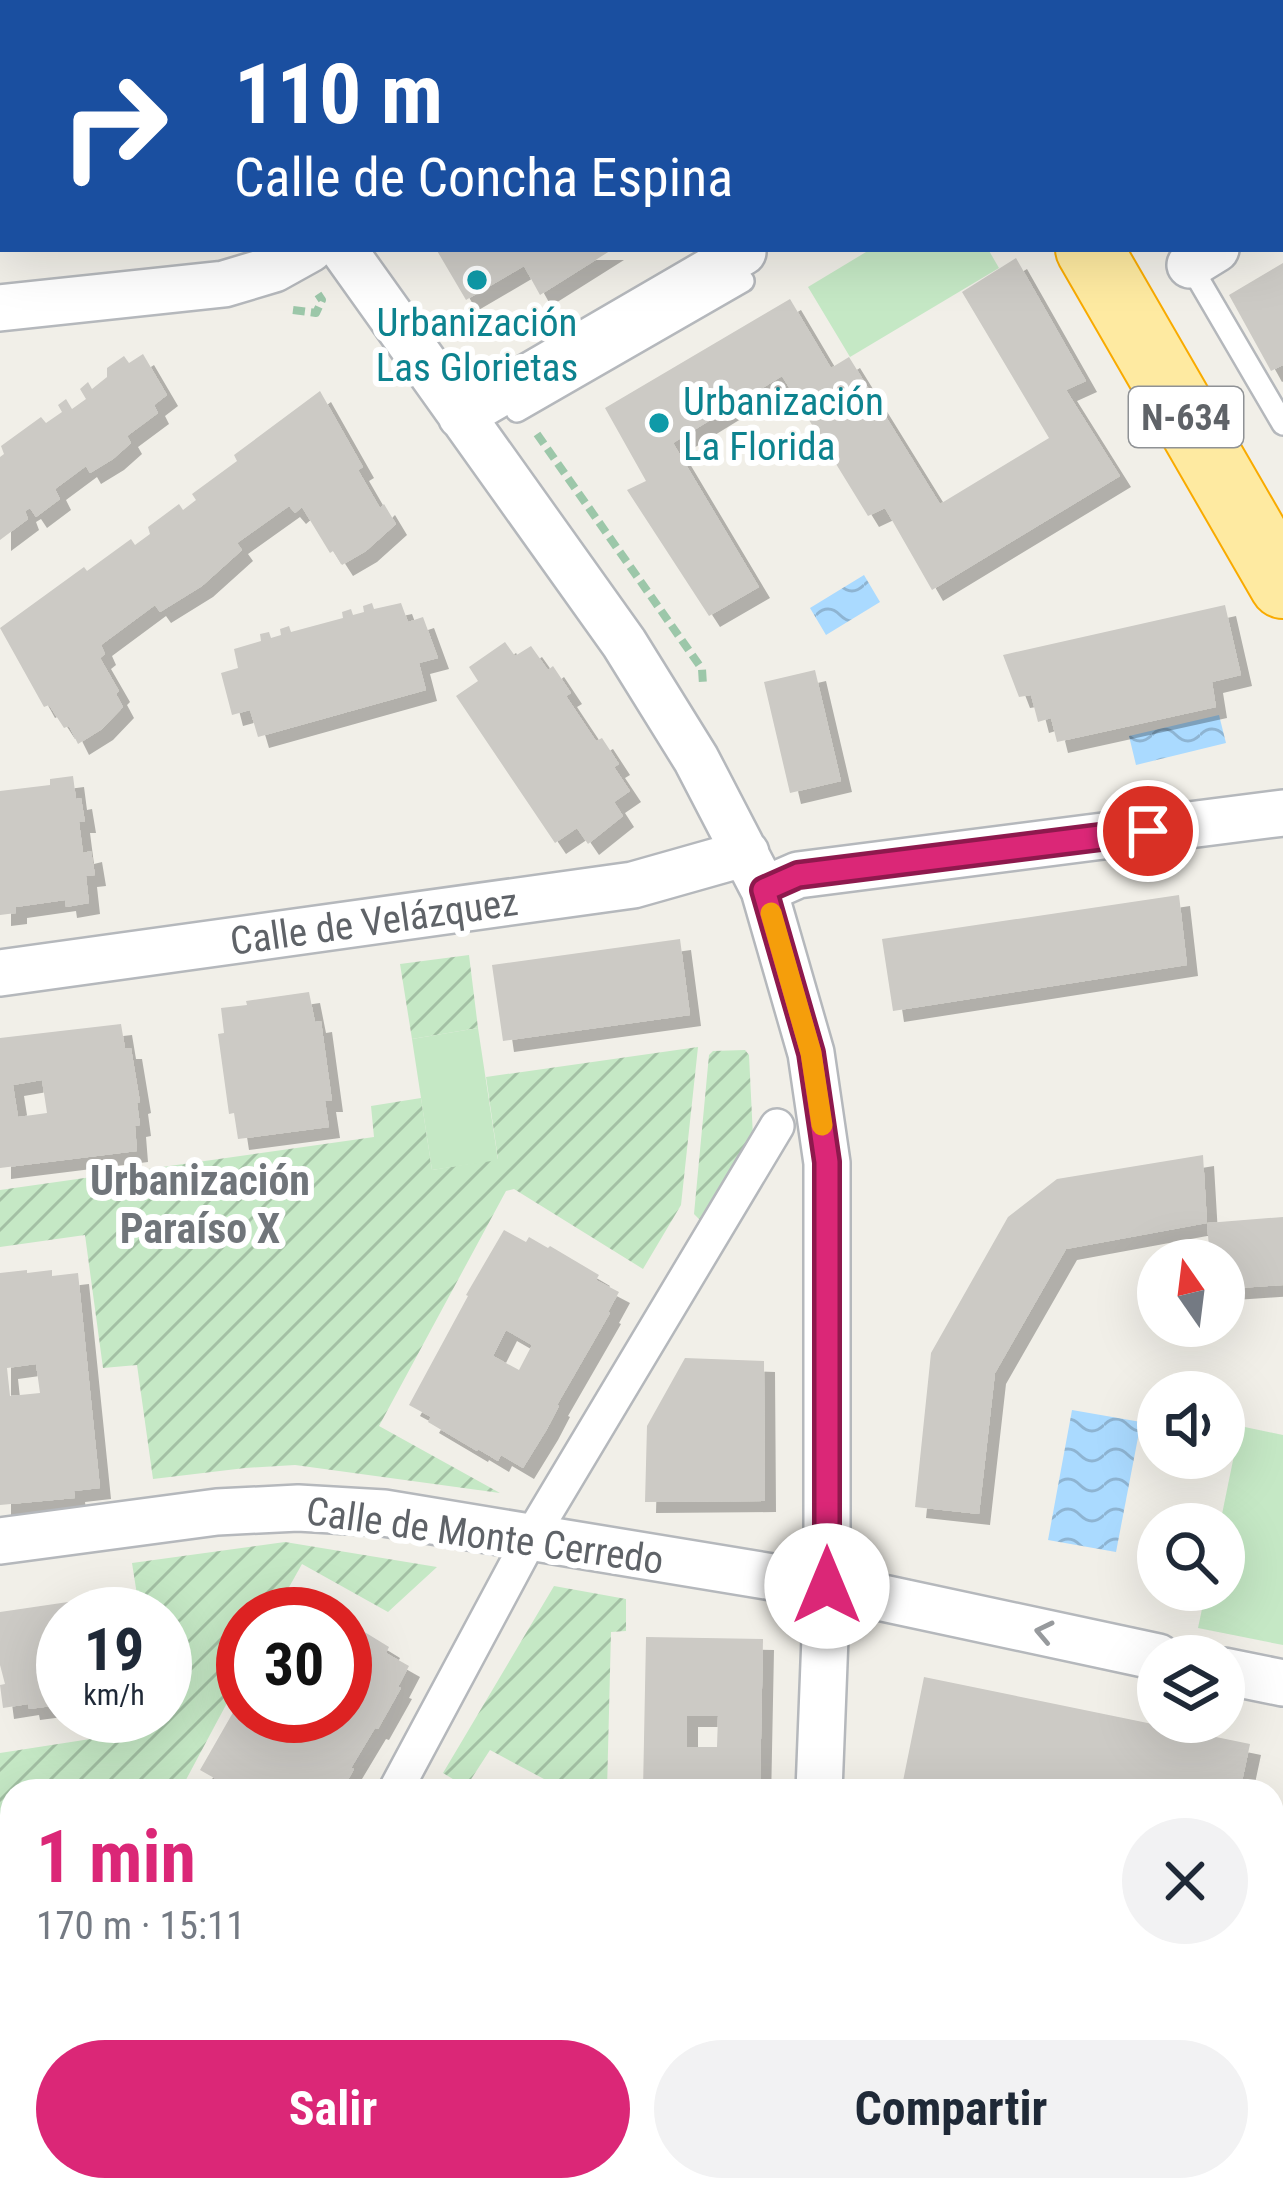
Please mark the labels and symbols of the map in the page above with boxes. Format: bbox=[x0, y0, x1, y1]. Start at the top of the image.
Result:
marker: Urbanización Las Glorietas bbox=[464, 267, 490, 293]
place label: Urbanización Las Glorietas bbox=[376, 300, 578, 391]
place label: Urbanización La Florida bbox=[683, 379, 884, 470]
road number: N-634 bbox=[1129, 387, 1243, 447]
marker: Urbanización La Florida bbox=[646, 410, 672, 436]
pin bbox=[1097, 780, 1199, 882]
street label: Calle de Velázquez bbox=[227, 879, 521, 965]
district label: Urbanización Paraíso X bbox=[90, 1156, 310, 1253]
north arrow bbox=[1137, 1239, 1245, 1347]
street label: Calle de Monte Cerredo bbox=[303, 1488, 666, 1584]
position arrow bbox=[764, 1523, 890, 1649]
speed limit sign: 30 bbox=[216, 1587, 372, 1743]
one-way arrow bbox=[1034, 1621, 1054, 1646]

